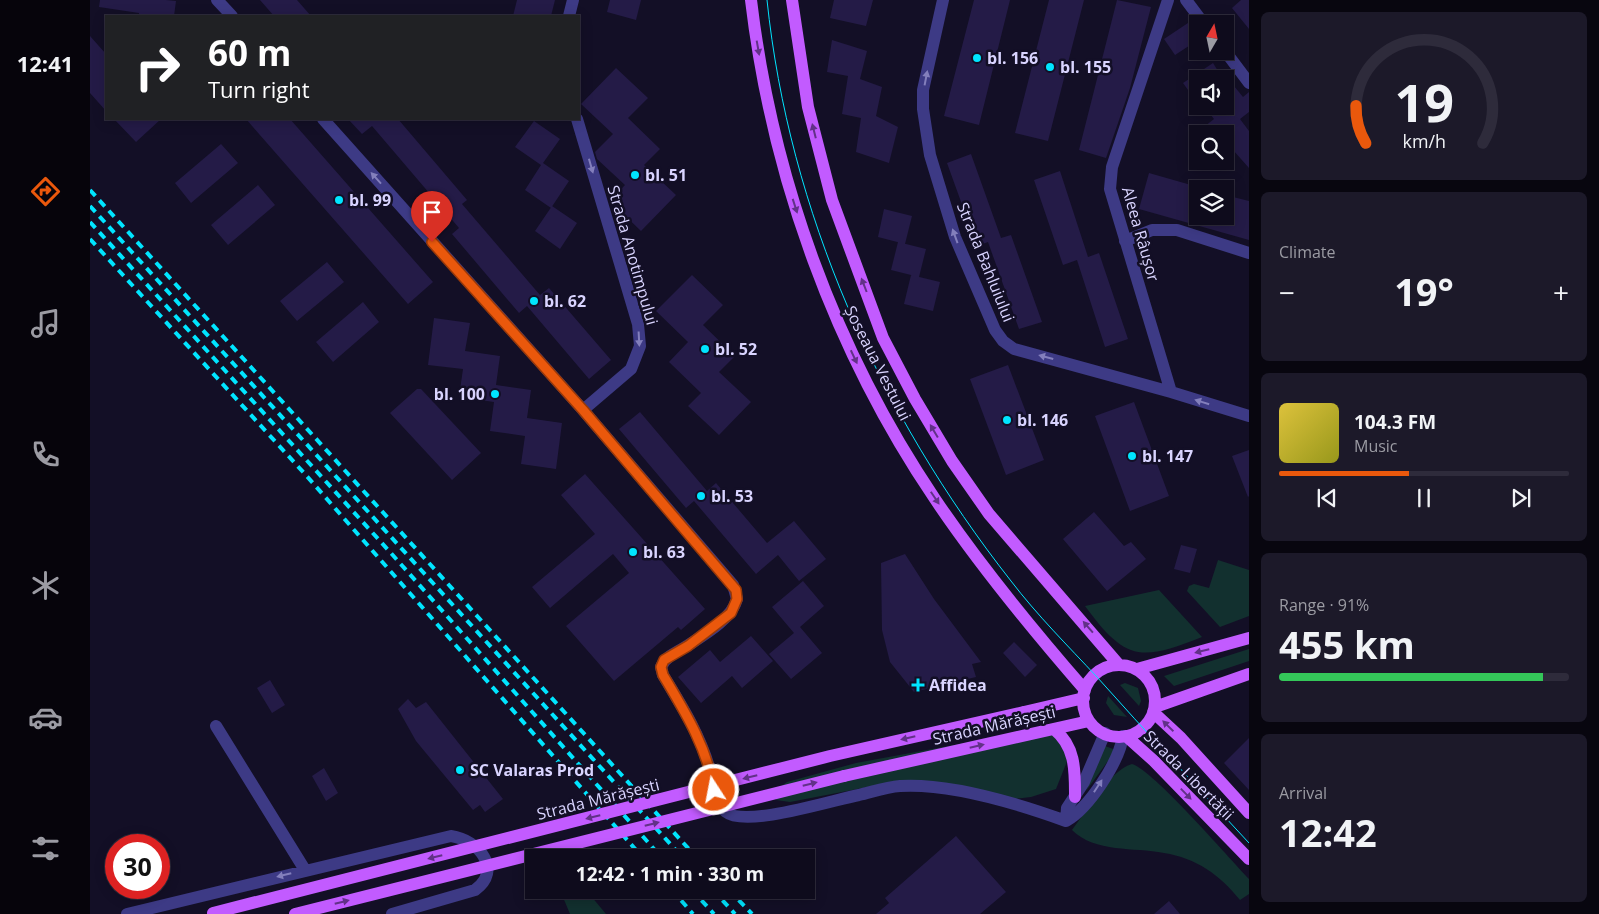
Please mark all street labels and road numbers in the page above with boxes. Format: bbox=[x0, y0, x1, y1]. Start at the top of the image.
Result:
street label: Strada Anotimpului bbox=[603, 183, 663, 327]
street label: Aleea Râușor bbox=[1117, 184, 1165, 284]
street label: Strada Bahluiului bbox=[952, 199, 1020, 325]
street label: Șoseaua Vestului bbox=[840, 302, 916, 424]
street label: Strada Mărășești bbox=[930, 700, 1058, 750]
street label: Strada Libertății bbox=[1139, 725, 1239, 825]
street label: Strada Mărășești bbox=[534, 773, 662, 825]

